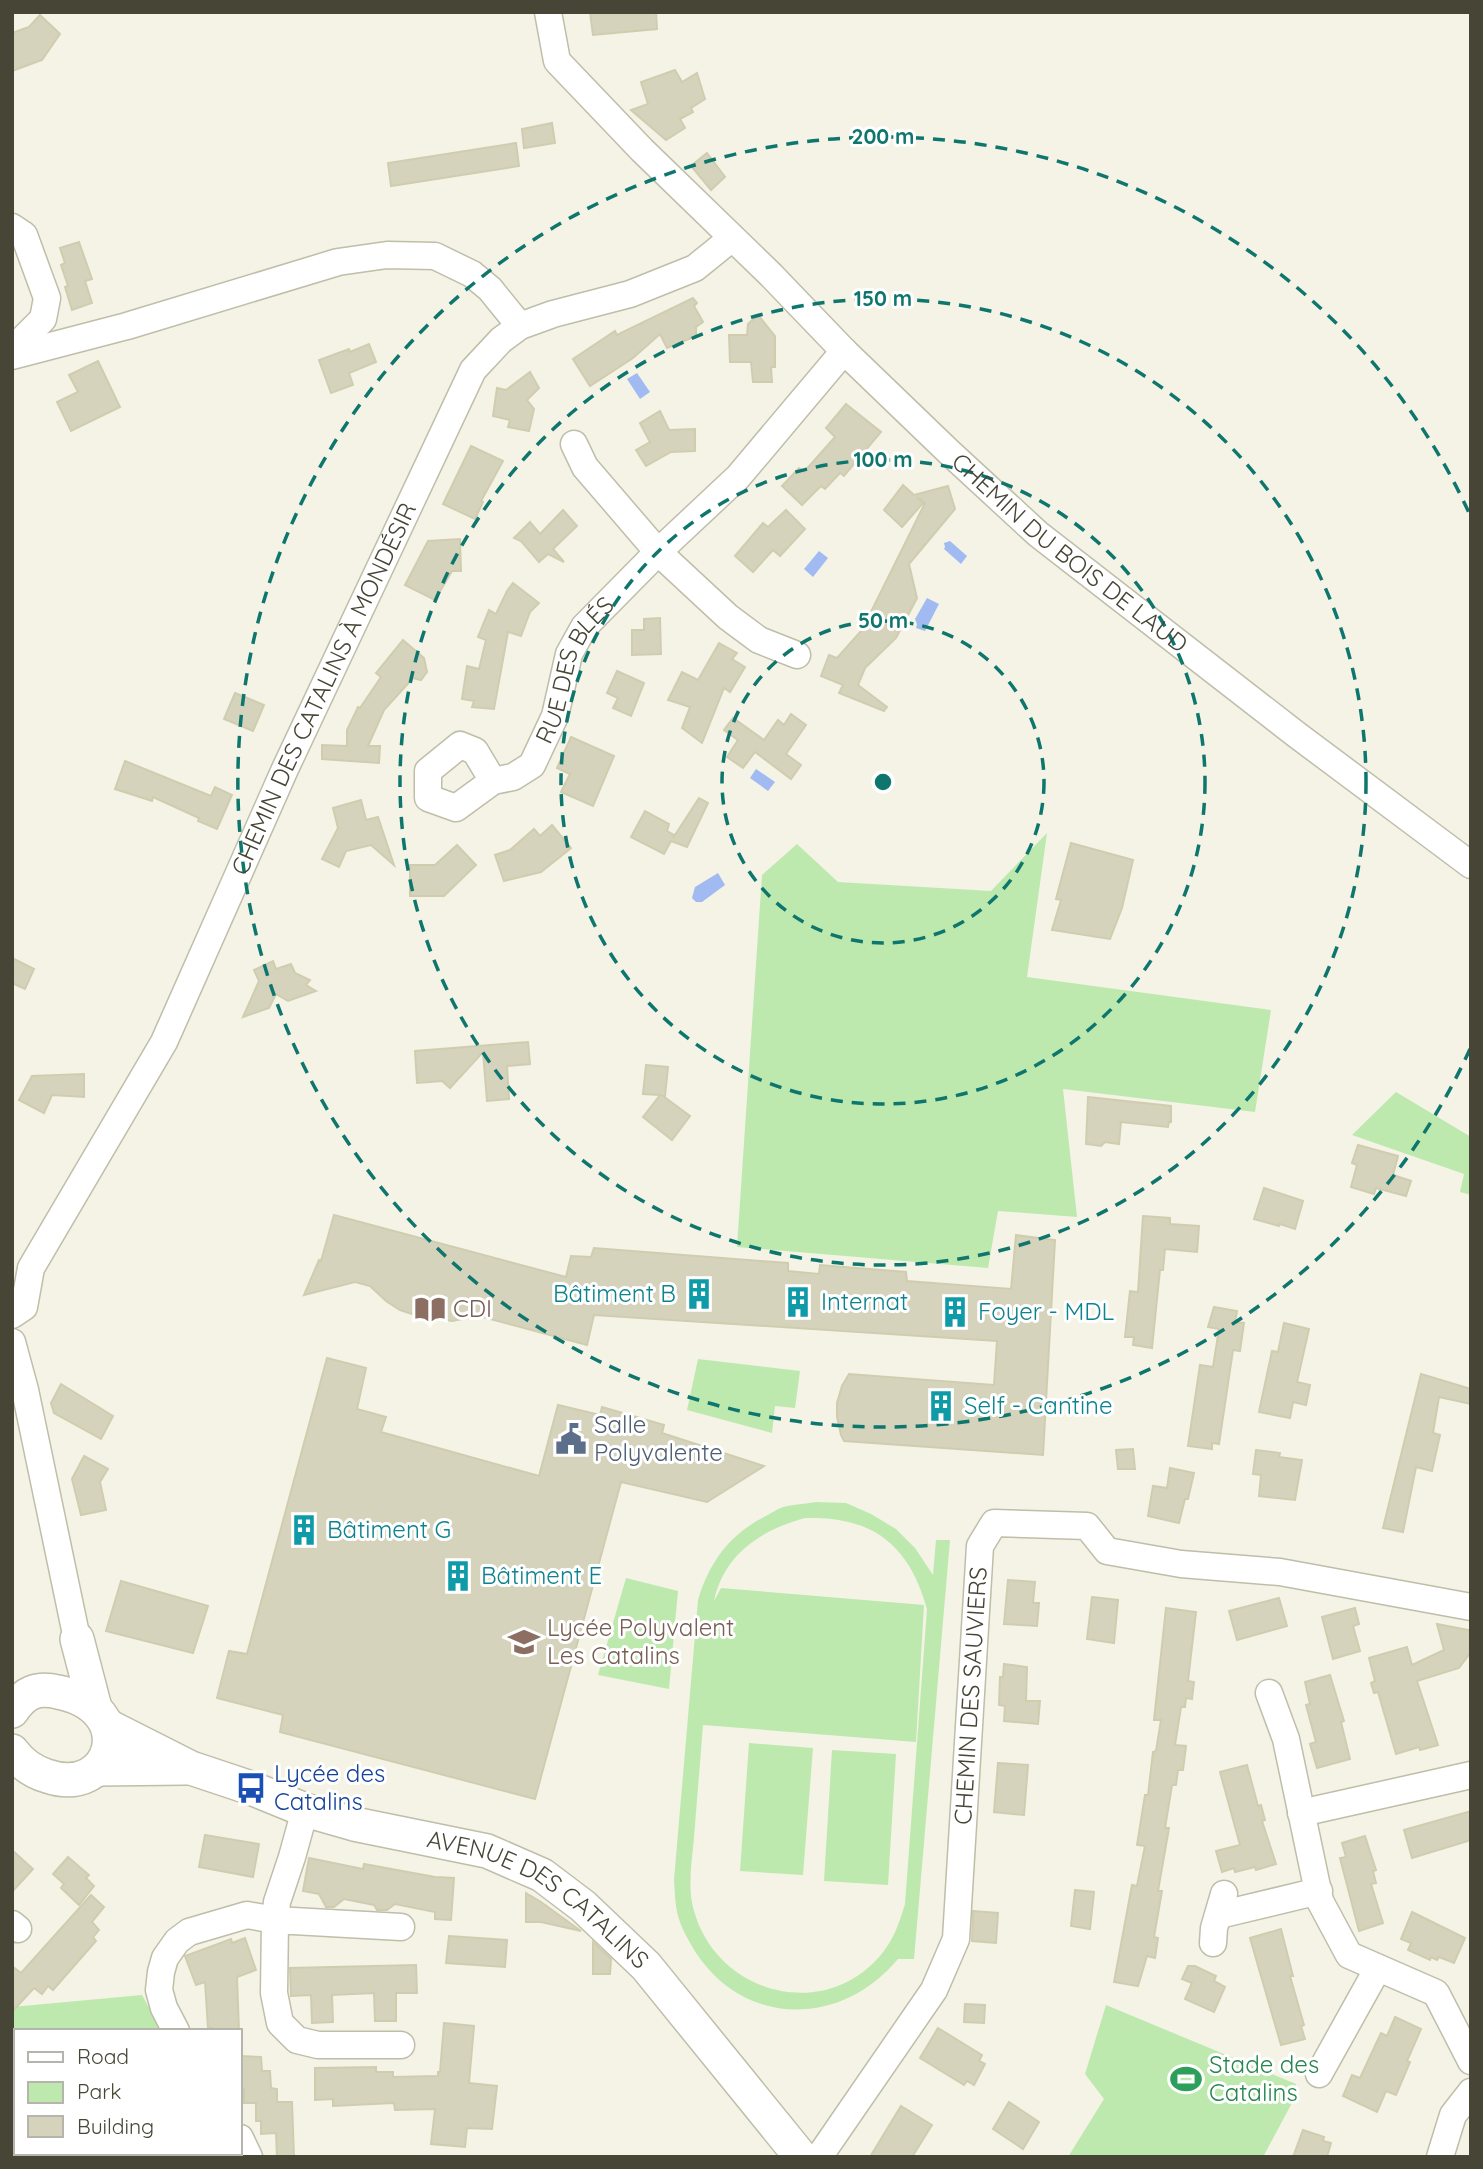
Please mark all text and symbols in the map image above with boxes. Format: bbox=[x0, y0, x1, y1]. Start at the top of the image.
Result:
text: 200 m bbox=[852, 123, 914, 149]
text: 150 m bbox=[854, 285, 912, 311]
text: 100 m bbox=[853, 446, 913, 472]
street label: CHEMIN DU BOIS DE LAUD bbox=[946, 446, 1194, 659]
street label: CHEMIN DES CATALINS À MONDÉSIR bbox=[224, 497, 422, 879]
street label: RUE DES BLÉS bbox=[528, 590, 620, 748]
text: 50 m bbox=[858, 607, 908, 633]
centre of rings bbox=[871, 770, 895, 794]
building icon: Bâtiment B bbox=[682, 1277, 716, 1311]
place label: Bâtiment B bbox=[553, 1278, 676, 1308]
building icon: Internat bbox=[781, 1285, 815, 1319]
place label: Internat bbox=[821, 1286, 908, 1316]
library icon: CDI bbox=[413, 1292, 447, 1326]
place label: CDI bbox=[453, 1293, 492, 1323]
building icon: Foyer - MDL bbox=[938, 1295, 972, 1329]
place label: Foyer - MDL bbox=[978, 1296, 1115, 1326]
building icon: Self - Cantine bbox=[924, 1389, 958, 1423]
place label: Self - Cantine bbox=[964, 1390, 1112, 1420]
place label: Salle Polyvalente bbox=[594, 1409, 723, 1467]
public building icon: Salle Polyvalente bbox=[554, 1422, 588, 1456]
building icon: Bâtiment G bbox=[287, 1513, 321, 1547]
place label: Bâtiment G bbox=[327, 1514, 451, 1544]
building icon: Bâtiment E bbox=[441, 1559, 475, 1593]
place label: Bâtiment E bbox=[481, 1560, 602, 1590]
street label: CHEMIN DES SAUVIERS bbox=[947, 1566, 993, 1826]
place label: Lycée Polyvalent Les Catalins bbox=[547, 1612, 734, 1670]
school or university icon: Lycée Polyvalent Les Catalins bbox=[507, 1625, 541, 1659]
place label: Lycée des Catalins bbox=[274, 1758, 385, 1816]
bus stop icon: Lycée des Catalins bbox=[234, 1771, 268, 1805]
street label: AVENUE DES CATALINS bbox=[425, 1823, 656, 1975]
legend bbox=[14, 2029, 242, 2155]
text: Road bbox=[77, 2043, 129, 2069]
place label: Stade des Catalins bbox=[1209, 2049, 1319, 2107]
sports icon: Stade des Catalins bbox=[1169, 2062, 1203, 2096]
text: Park bbox=[77, 2078, 121, 2104]
text: Building bbox=[77, 2113, 154, 2139]

